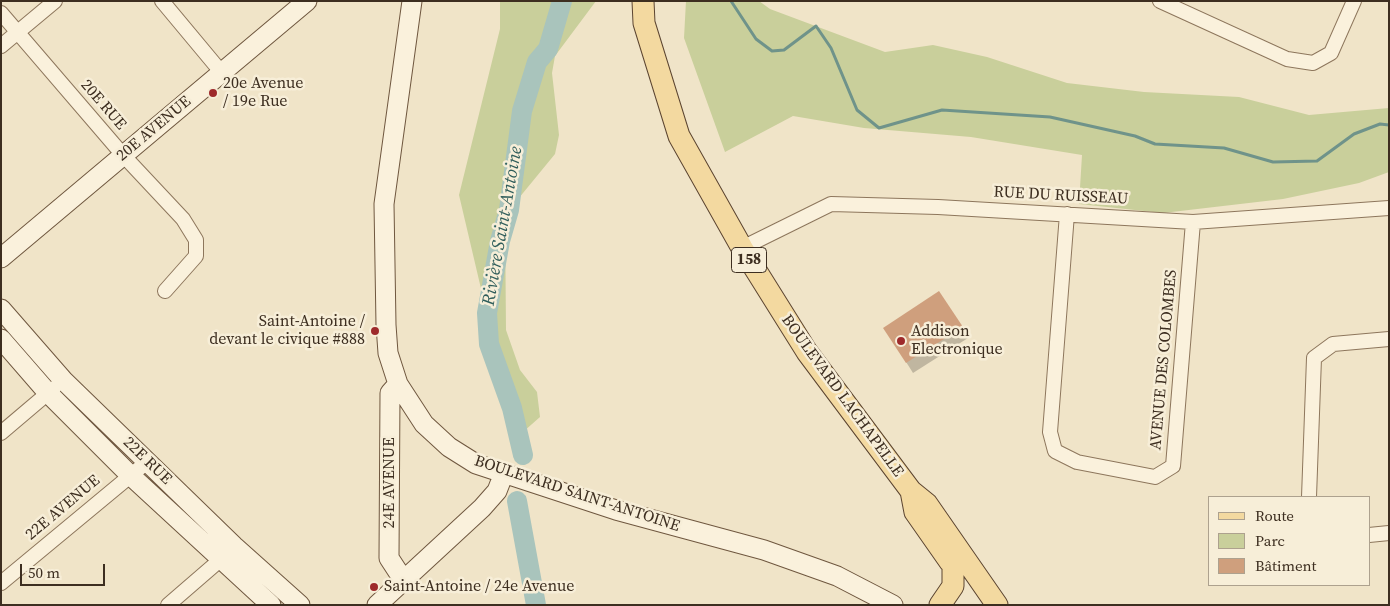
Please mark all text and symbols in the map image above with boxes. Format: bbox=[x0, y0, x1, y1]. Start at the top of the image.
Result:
place label: 20e Avenue / 19e Rue bbox=[223, 74, 303, 112]
street label: 20E RUE bbox=[76, 76, 130, 134]
marker: 20e Avenue / 19e Rue bbox=[207, 87, 219, 99]
street label: 20E AVENUE bbox=[113, 92, 195, 166]
water label: Rivière Saint-Antoine bbox=[478, 145, 528, 307]
street label: RUE DU RUISSEAU bbox=[993, 183, 1129, 209]
road number: 158 bbox=[732, 248, 766, 272]
street label: AVENUE DES COLOMBES bbox=[1147, 269, 1181, 451]
street label: BOULEVARD LACHAPELLE bbox=[777, 311, 907, 481]
place label: Saint-Antoine / devant le civique #888 bbox=[209, 312, 365, 350]
place label: Addison Electronique bbox=[911, 322, 1003, 360]
marker: Saint-Antoine / devant le civique #888 bbox=[369, 325, 381, 337]
marker: Addison Electronique bbox=[895, 335, 907, 347]
street label: 22E RUE bbox=[119, 433, 175, 489]
street label: 24E AVENUE bbox=[380, 437, 400, 529]
street label: BOULEVARD SAINT-ANTOINE bbox=[472, 452, 682, 536]
street label: 22E AVENUE bbox=[22, 471, 104, 545]
legend bbox=[1208, 496, 1370, 586]
text: Route bbox=[1255, 505, 1294, 526]
text: Parc bbox=[1255, 530, 1285, 551]
scale bar bbox=[22, 554, 108, 586]
text: Bâtiment bbox=[1255, 555, 1316, 576]
text: 50 m bbox=[28, 562, 60, 583]
place label: Saint-Antoine / 24e Avenue bbox=[384, 577, 574, 597]
marker: Saint-Antoine / 24e Avenue bbox=[368, 581, 380, 593]

